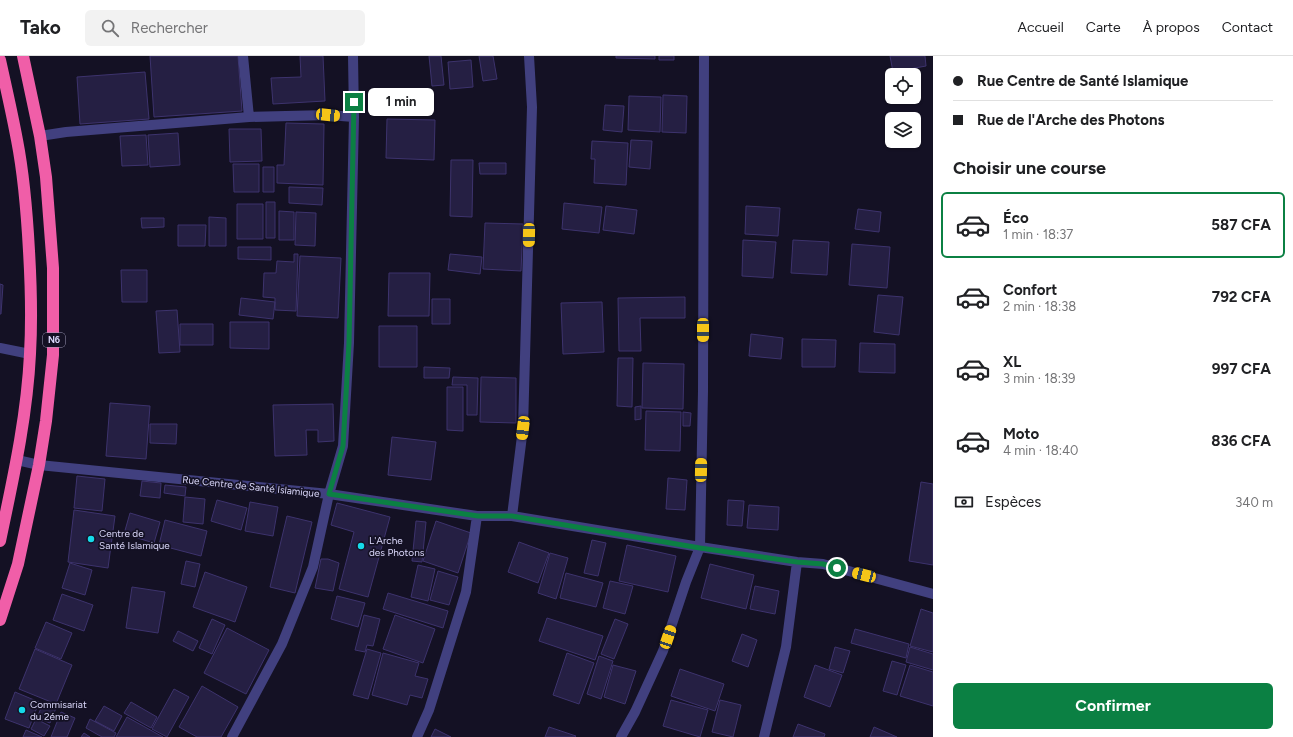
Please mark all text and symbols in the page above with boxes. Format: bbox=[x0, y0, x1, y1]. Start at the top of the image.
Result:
search box bbox=[85, 10, 365, 46]
text: Tako bbox=[20, 16, 61, 39]
icon: search bbox=[99, 17, 121, 39]
text: Rechercher bbox=[131, 19, 208, 37]
text: Accueil bbox=[1018, 19, 1064, 36]
text: Carte bbox=[1086, 19, 1121, 36]
text: À propos bbox=[1143, 19, 1200, 36]
text: Contact bbox=[1222, 19, 1273, 36]
map controls bbox=[885, 68, 921, 148]
button: locate bbox=[885, 68, 921, 104]
text: Rue Centre de Santé Islamique bbox=[977, 72, 1188, 90]
callout: 1 min bbox=[368, 88, 434, 116]
route end bbox=[345, 93, 363, 111]
text: 1 min bbox=[386, 94, 416, 109]
car bbox=[315, 108, 341, 122]
text: Rue de l'Arche des Photons bbox=[977, 111, 1165, 129]
button: layers bbox=[885, 112, 921, 148]
text: Choisir une course bbox=[953, 157, 1106, 179]
icon: car bbox=[955, 207, 991, 243]
text: Éco bbox=[1003, 209, 1029, 227]
text: 587 CFA bbox=[1211, 216, 1271, 234]
car bbox=[523, 223, 535, 247]
text: 1 min · 18:37 bbox=[1003, 227, 1073, 242]
icon: car bbox=[955, 279, 991, 315]
text: Confort bbox=[1003, 281, 1057, 299]
text: 792 CFA bbox=[1212, 288, 1271, 306]
text: 2 min · 18:38 bbox=[1003, 299, 1076, 314]
car bbox=[697, 318, 709, 342]
road number: N6 bbox=[43, 333, 65, 347]
icon: car bbox=[955, 351, 991, 387]
text: XL bbox=[1003, 353, 1021, 371]
text: 997 CFA bbox=[1212, 360, 1271, 378]
text: 3 min · 18:39 bbox=[1003, 371, 1075, 386]
car bbox=[516, 415, 530, 441]
icon: car bbox=[955, 423, 991, 459]
text: Moto bbox=[1003, 425, 1039, 443]
text: 836 CFA bbox=[1211, 432, 1271, 450]
text: 4 min · 18:40 bbox=[1003, 443, 1078, 458]
car bbox=[695, 458, 707, 482]
street label: Rue Centre de Santé Islamique bbox=[182, 473, 321, 500]
icon: cash bbox=[953, 491, 975, 513]
text: Espèces bbox=[985, 493, 1041, 511]
text: 340 m bbox=[1235, 495, 1273, 510]
place label: Centre de Santé Islamique bbox=[99, 527, 170, 552]
marker: Centre de Santé Islamique bbox=[86, 534, 96, 544]
place label: L'Arche des Photons bbox=[369, 534, 425, 559]
marker: L'Arche des Photons bbox=[356, 541, 366, 551]
route start bbox=[828, 559, 846, 577]
car bbox=[851, 566, 877, 584]
car bbox=[658, 624, 678, 650]
button: Confirmer bbox=[953, 683, 1273, 729]
place label: Commisariat du 2éme bbox=[30, 698, 87, 723]
marker: Commisariat du 2éme bbox=[17, 705, 27, 715]

